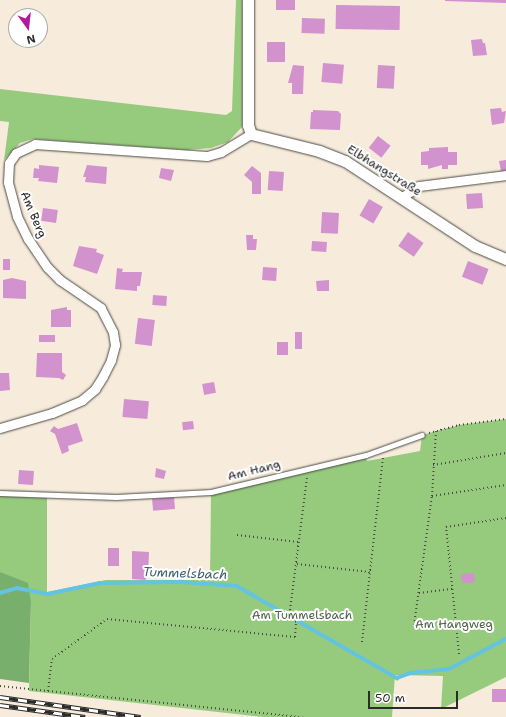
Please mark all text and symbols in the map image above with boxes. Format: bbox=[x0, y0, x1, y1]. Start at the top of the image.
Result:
north arrow bbox=[8, 8, 48, 48]
text: N bbox=[25, 31, 37, 47]
street label: Elbhangstraße bbox=[344, 142, 424, 200]
street label: Am Berg bbox=[17, 190, 49, 240]
street label: Am Hang bbox=[226, 458, 282, 484]
water label: Tummelsbach bbox=[143, 565, 227, 583]
park label: Am Tummelsbach bbox=[252, 609, 352, 623]
park label: Am Hangweg bbox=[415, 618, 493, 632]
scale bar bbox=[370, 683, 460, 709]
text: 50 m bbox=[375, 690, 405, 706]

